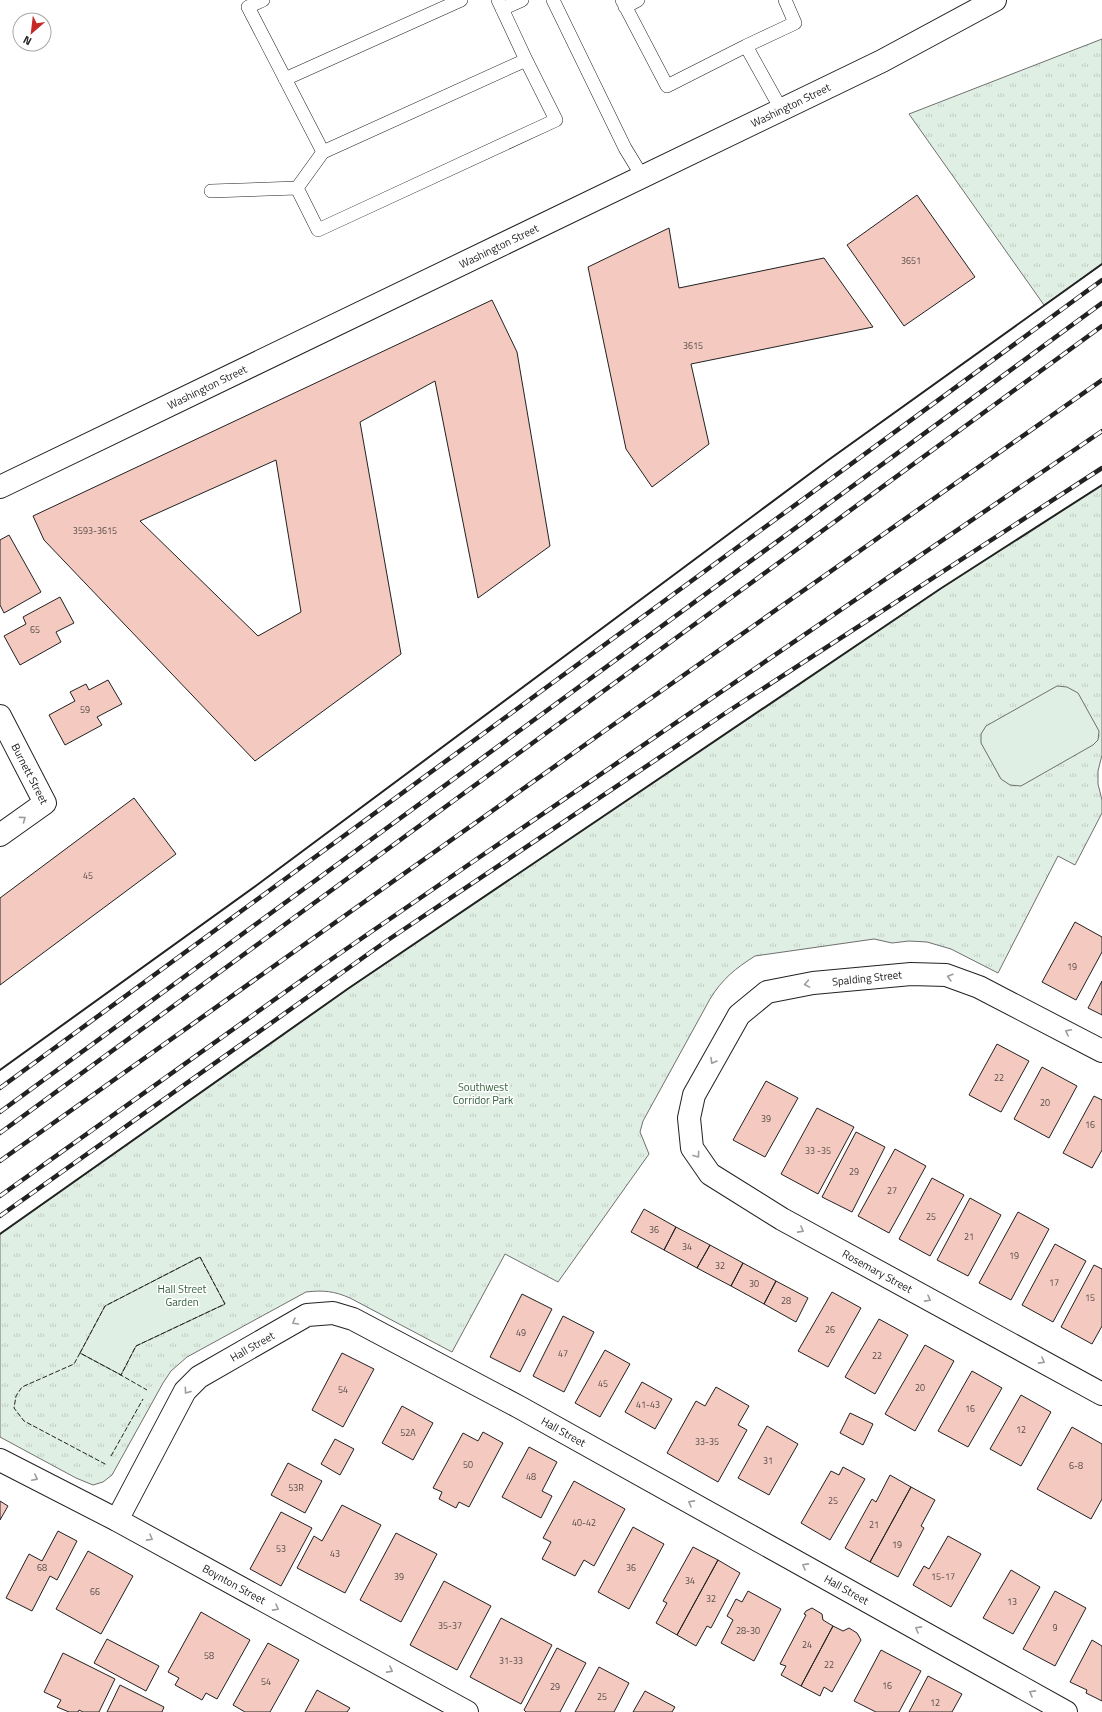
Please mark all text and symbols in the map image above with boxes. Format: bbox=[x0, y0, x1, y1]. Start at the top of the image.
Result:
north arrow bbox=[12, 12, 52, 52]
text: N bbox=[20, 32, 34, 50]
street label: Washington Street bbox=[748, 79, 833, 131]
street label: Washington Street bbox=[456, 220, 541, 272]
house number: 3651 bbox=[901, 254, 921, 267]
house number: 3615 bbox=[683, 339, 703, 352]
street label: Washington Street bbox=[165, 361, 250, 413]
house number: 3593-3615 bbox=[73, 524, 117, 537]
house number: 65 bbox=[30, 623, 40, 636]
house number: 59 bbox=[80, 703, 90, 716]
street label: Burnett Street bbox=[7, 741, 52, 807]
one-way arrow bbox=[18, 817, 25, 824]
house number: 45 bbox=[83, 869, 93, 882]
house number: 19 bbox=[1067, 960, 1077, 973]
street label: Spalding Street bbox=[831, 966, 903, 990]
one-way arrow bbox=[947, 973, 954, 982]
one-way arrow bbox=[804, 980, 810, 988]
one-way arrow bbox=[1064, 1030, 1072, 1037]
one-way arrow bbox=[711, 1057, 718, 1064]
house number: 22 bbox=[994, 1071, 1004, 1084]
park label: Southwest Corridor Park bbox=[453, 1079, 514, 1108]
house number: 20 bbox=[1040, 1096, 1050, 1109]
house number: 39 bbox=[761, 1112, 771, 1125]
house number: 16 bbox=[1085, 1118, 1095, 1131]
house number: 33 -35 bbox=[805, 1144, 831, 1157]
one-way arrow bbox=[692, 1151, 699, 1158]
house number: 29 bbox=[849, 1165, 859, 1178]
house number: 27 bbox=[887, 1184, 897, 1197]
house number: 25 bbox=[926, 1210, 936, 1223]
house number: 36 bbox=[649, 1223, 659, 1236]
one-way arrow bbox=[797, 1225, 804, 1232]
house number: 21 bbox=[964, 1230, 974, 1243]
house number: 34 bbox=[682, 1240, 692, 1253]
street label: Rosemary Street bbox=[839, 1245, 915, 1297]
house number: 19 bbox=[1009, 1249, 1019, 1262]
house number: 32 bbox=[715, 1259, 725, 1272]
house number: 17 bbox=[1049, 1276, 1059, 1289]
house number: 30 bbox=[749, 1277, 759, 1290]
park label: Hall Street Garden bbox=[158, 1281, 207, 1310]
house number: 15 bbox=[1085, 1291, 1095, 1304]
house number: 28 bbox=[781, 1294, 791, 1307]
one-way arrow bbox=[923, 1294, 931, 1301]
one-way arrow bbox=[292, 1318, 300, 1325]
house number: 26 bbox=[825, 1323, 835, 1336]
house number: 49 bbox=[516, 1326, 526, 1339]
street label: Hall Street bbox=[227, 1327, 278, 1366]
house number: 47 bbox=[558, 1347, 568, 1360]
house number: 22 bbox=[872, 1349, 882, 1362]
one-way arrow bbox=[1037, 1356, 1045, 1364]
house number: 45 bbox=[598, 1377, 608, 1390]
house number: 20 bbox=[915, 1381, 925, 1394]
house number: 54 bbox=[338, 1383, 348, 1396]
one-way arrow bbox=[184, 1387, 191, 1394]
house number: 41-43 bbox=[636, 1398, 660, 1411]
house number: 16 bbox=[965, 1402, 975, 1415]
street label: Hall Street bbox=[538, 1413, 589, 1451]
house number: 12 bbox=[1016, 1423, 1026, 1436]
house number: 52A bbox=[400, 1426, 416, 1439]
house number: 33-35 bbox=[695, 1435, 719, 1448]
house number: 31 bbox=[763, 1454, 773, 1467]
house number: 50 bbox=[463, 1458, 473, 1471]
house number: 6-8 bbox=[1069, 1459, 1083, 1472]
house number: 48 bbox=[526, 1470, 536, 1483]
one-way arrow bbox=[30, 1473, 38, 1480]
house number: 53R bbox=[288, 1481, 304, 1494]
house number: 25 bbox=[828, 1494, 838, 1507]
one-way arrow bbox=[688, 1500, 695, 1508]
house number: 40-42 bbox=[572, 1516, 596, 1529]
house number: 21 bbox=[869, 1518, 879, 1531]
one-way arrow bbox=[145, 1534, 153, 1541]
house number: 19 bbox=[892, 1538, 902, 1551]
house number: 53 bbox=[276, 1542, 286, 1555]
house number: 43 bbox=[330, 1547, 340, 1560]
street label: Boynton Street bbox=[199, 1560, 269, 1608]
house number: 68 bbox=[37, 1561, 47, 1574]
house number: 36 bbox=[626, 1561, 636, 1574]
one-way arrow bbox=[802, 1563, 809, 1571]
house number: 39 bbox=[394, 1570, 404, 1583]
house number: 15-17 bbox=[931, 1570, 955, 1583]
street label: Hall Street bbox=[821, 1571, 872, 1609]
house number: 34 bbox=[685, 1574, 695, 1587]
house number: 66 bbox=[90, 1585, 100, 1598]
house number: 32 bbox=[706, 1592, 716, 1605]
house number: 13 bbox=[1007, 1595, 1017, 1608]
one-way arrow bbox=[271, 1603, 279, 1611]
house number: 35-37 bbox=[438, 1619, 462, 1632]
house number: 9 bbox=[1052, 1621, 1058, 1634]
house number: 28-30 bbox=[736, 1624, 760, 1637]
one-way arrow bbox=[915, 1627, 923, 1634]
house number: 24 bbox=[802, 1638, 812, 1651]
house number: 58 bbox=[204, 1649, 214, 1662]
house number: 31-33 bbox=[499, 1654, 523, 1667]
house number: 22 bbox=[824, 1658, 834, 1671]
one-way arrow bbox=[386, 1666, 393, 1673]
house number: 54 bbox=[261, 1675, 271, 1688]
house number: 16 bbox=[882, 1679, 892, 1692]
house number: 29 bbox=[550, 1680, 560, 1693]
house number: 25 bbox=[597, 1690, 607, 1703]
one-way arrow bbox=[1029, 1690, 1036, 1697]
house number: 12 bbox=[930, 1696, 940, 1709]

